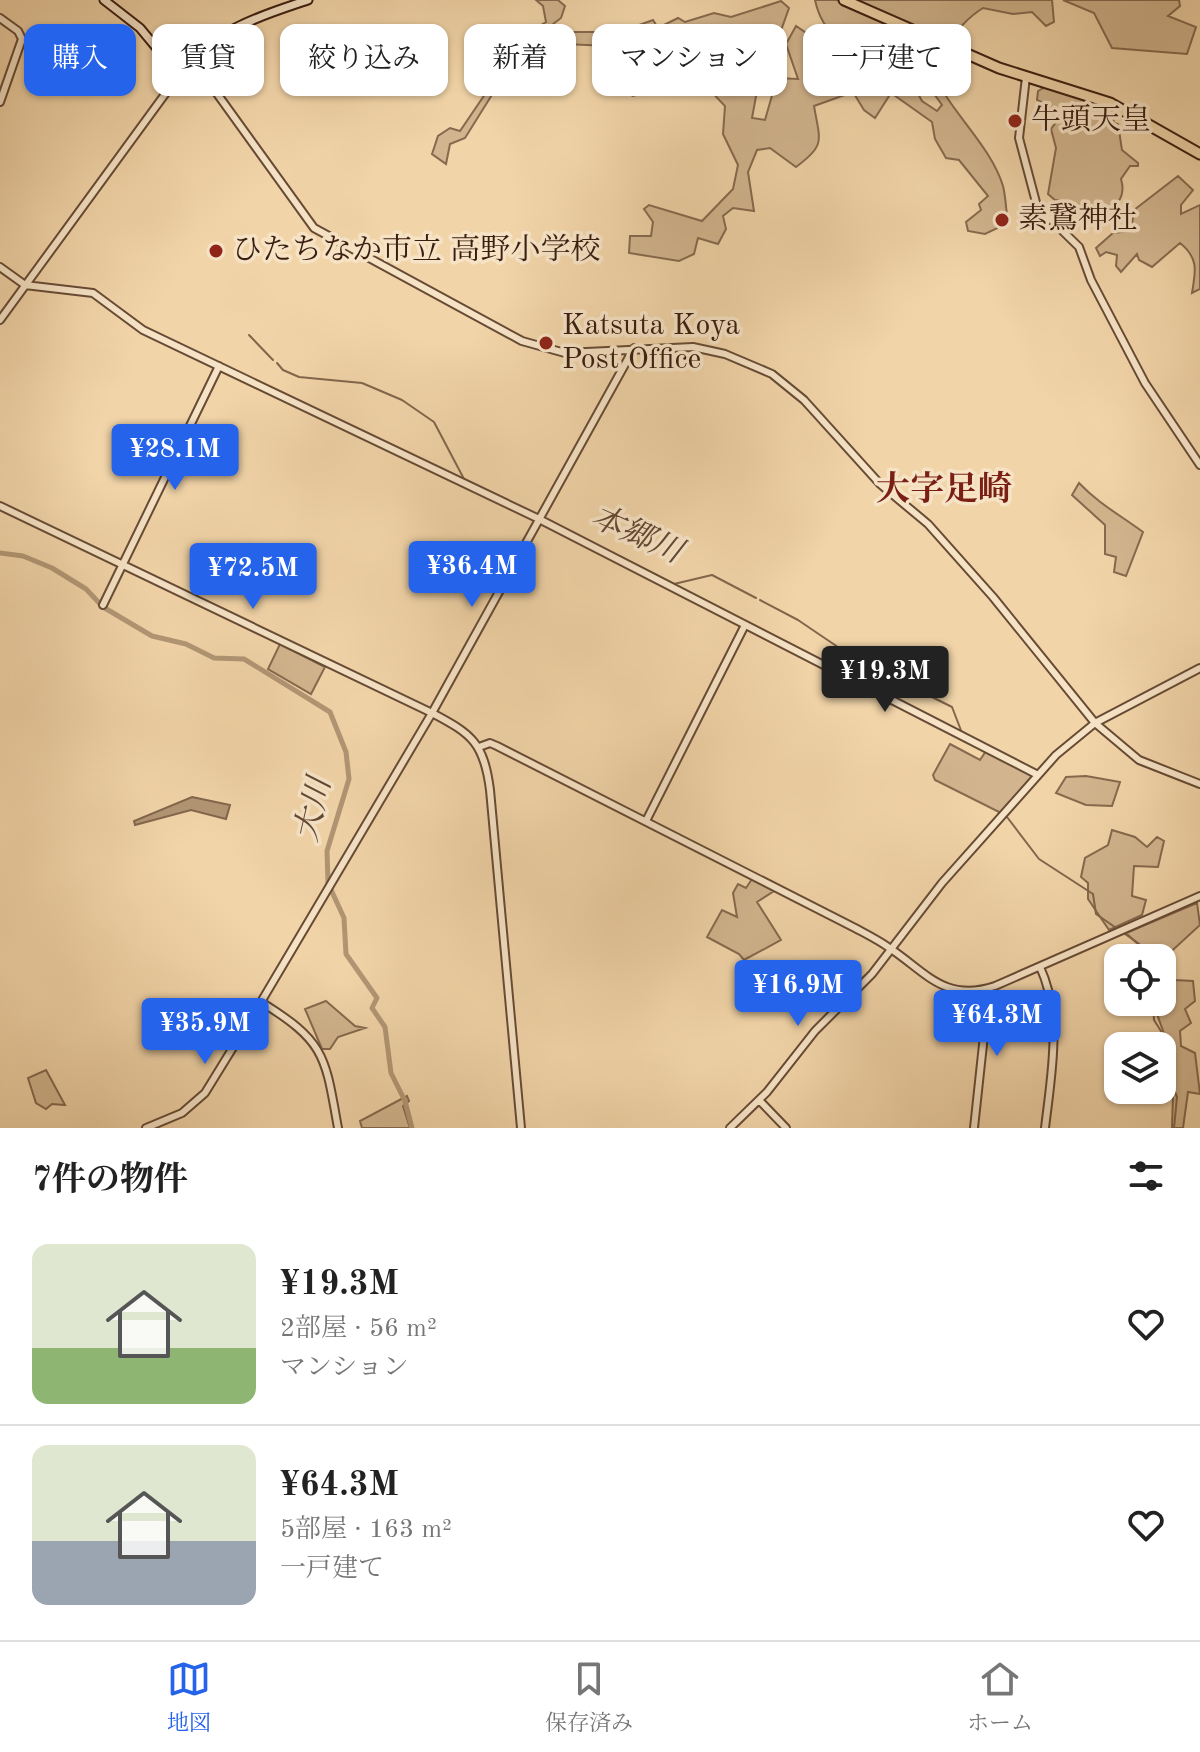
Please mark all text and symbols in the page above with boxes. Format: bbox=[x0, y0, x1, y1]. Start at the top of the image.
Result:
chip: 購入 bbox=[24, 24, 136, 96]
chip: 賃貸 bbox=[152, 24, 264, 96]
chip: 絞り込み bbox=[280, 24, 448, 96]
chip: 新着 bbox=[464, 24, 576, 96]
chip: マンション bbox=[592, 24, 787, 96]
chip: 一戸建て bbox=[803, 24, 971, 96]
place label: 牛頭天皇 bbox=[1031, 103, 1151, 136]
marker: 牛頭天皇 bbox=[1006, 112, 1024, 130]
place label: 素鵞神社 bbox=[1018, 202, 1138, 235]
marker: 素鵞神社 bbox=[993, 211, 1011, 229]
place label: ひたちなか市立 高野小学校 bbox=[232, 233, 600, 266]
marker: ひたちなか市立 高野小学校 bbox=[207, 242, 225, 260]
place label: Katsuta Koya Post Office bbox=[562, 311, 740, 375]
marker: Katsuta Koya Post Office bbox=[537, 334, 555, 352]
pin: ¥28.1M bbox=[110, 424, 240, 492]
text: ¥28.1M bbox=[130, 437, 220, 463]
district label: 大字足崎 bbox=[876, 470, 1012, 508]
water label: 本郷川 bbox=[586, 499, 690, 571]
pin: ¥36.4M bbox=[407, 541, 537, 609]
pin: ¥72.5M bbox=[188, 543, 318, 611]
text: ¥36.4M bbox=[427, 554, 517, 580]
text: ¥72.5M bbox=[208, 556, 298, 582]
pin: ¥19.3M bbox=[820, 646, 950, 714]
text: ¥19.3M bbox=[840, 659, 930, 685]
water label: 大川 bbox=[289, 772, 338, 845]
map controls bbox=[1104, 944, 1176, 1104]
button: locate bbox=[1104, 944, 1176, 1016]
pin: ¥16.9M bbox=[733, 960, 863, 1028]
text: ¥16.9M bbox=[753, 973, 843, 999]
pin: ¥64.3M bbox=[932, 990, 1062, 1058]
pin: ¥35.9M bbox=[140, 998, 270, 1066]
text: ¥64.3M bbox=[952, 1003, 1042, 1029]
text: ¥35.9M bbox=[160, 1011, 250, 1037]
button: layers bbox=[1104, 1032, 1176, 1104]
icon: filters bbox=[1124, 1154, 1168, 1198]
text: 7件の物件 bbox=[32, 1164, 188, 1198]
text: ¥19.3M bbox=[280, 1268, 399, 1302]
icon: home bbox=[96, 1276, 192, 1372]
icon: heart bbox=[1124, 1302, 1168, 1346]
text: 2部屋 · 56 m² bbox=[280, 1316, 437, 1342]
text: マンション bbox=[280, 1355, 409, 1381]
text: ¥64.3M bbox=[280, 1469, 399, 1503]
icon: home bbox=[96, 1477, 192, 1573]
icon: heart bbox=[1124, 1503, 1168, 1547]
text: 5部屋 · 163 m² bbox=[280, 1517, 452, 1543]
text: 一戸建て bbox=[280, 1556, 384, 1582]
tab: 地図 bbox=[167, 1657, 211, 1738]
tab: 保存済み bbox=[545, 1657, 633, 1738]
tab: ホーム bbox=[967, 1657, 1033, 1738]

